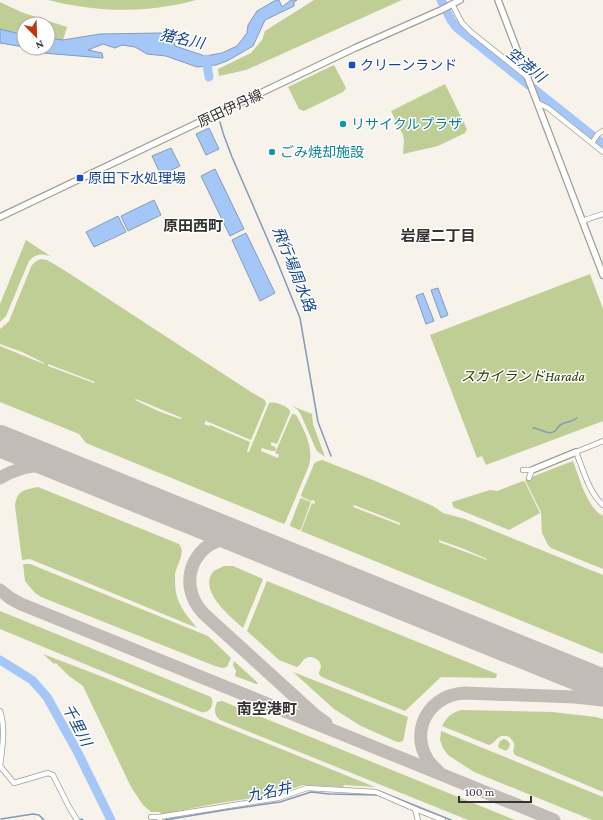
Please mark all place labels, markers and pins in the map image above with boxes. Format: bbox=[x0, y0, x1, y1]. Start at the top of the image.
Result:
place label: クリーンランド bbox=[360, 57, 457, 73]
marker: クリーンランド bbox=[347, 60, 357, 70]
place label: リサイクルプラザ bbox=[351, 116, 462, 132]
marker: リサイクルプラザ bbox=[338, 119, 348, 129]
place label: ごみ焼却施設 bbox=[280, 144, 364, 160]
marker: ごみ焼却施設 bbox=[267, 147, 277, 157]
place label: 原田下水処理場 bbox=[88, 170, 186, 186]
marker: 原田下水処理場 bbox=[75, 173, 85, 183]

